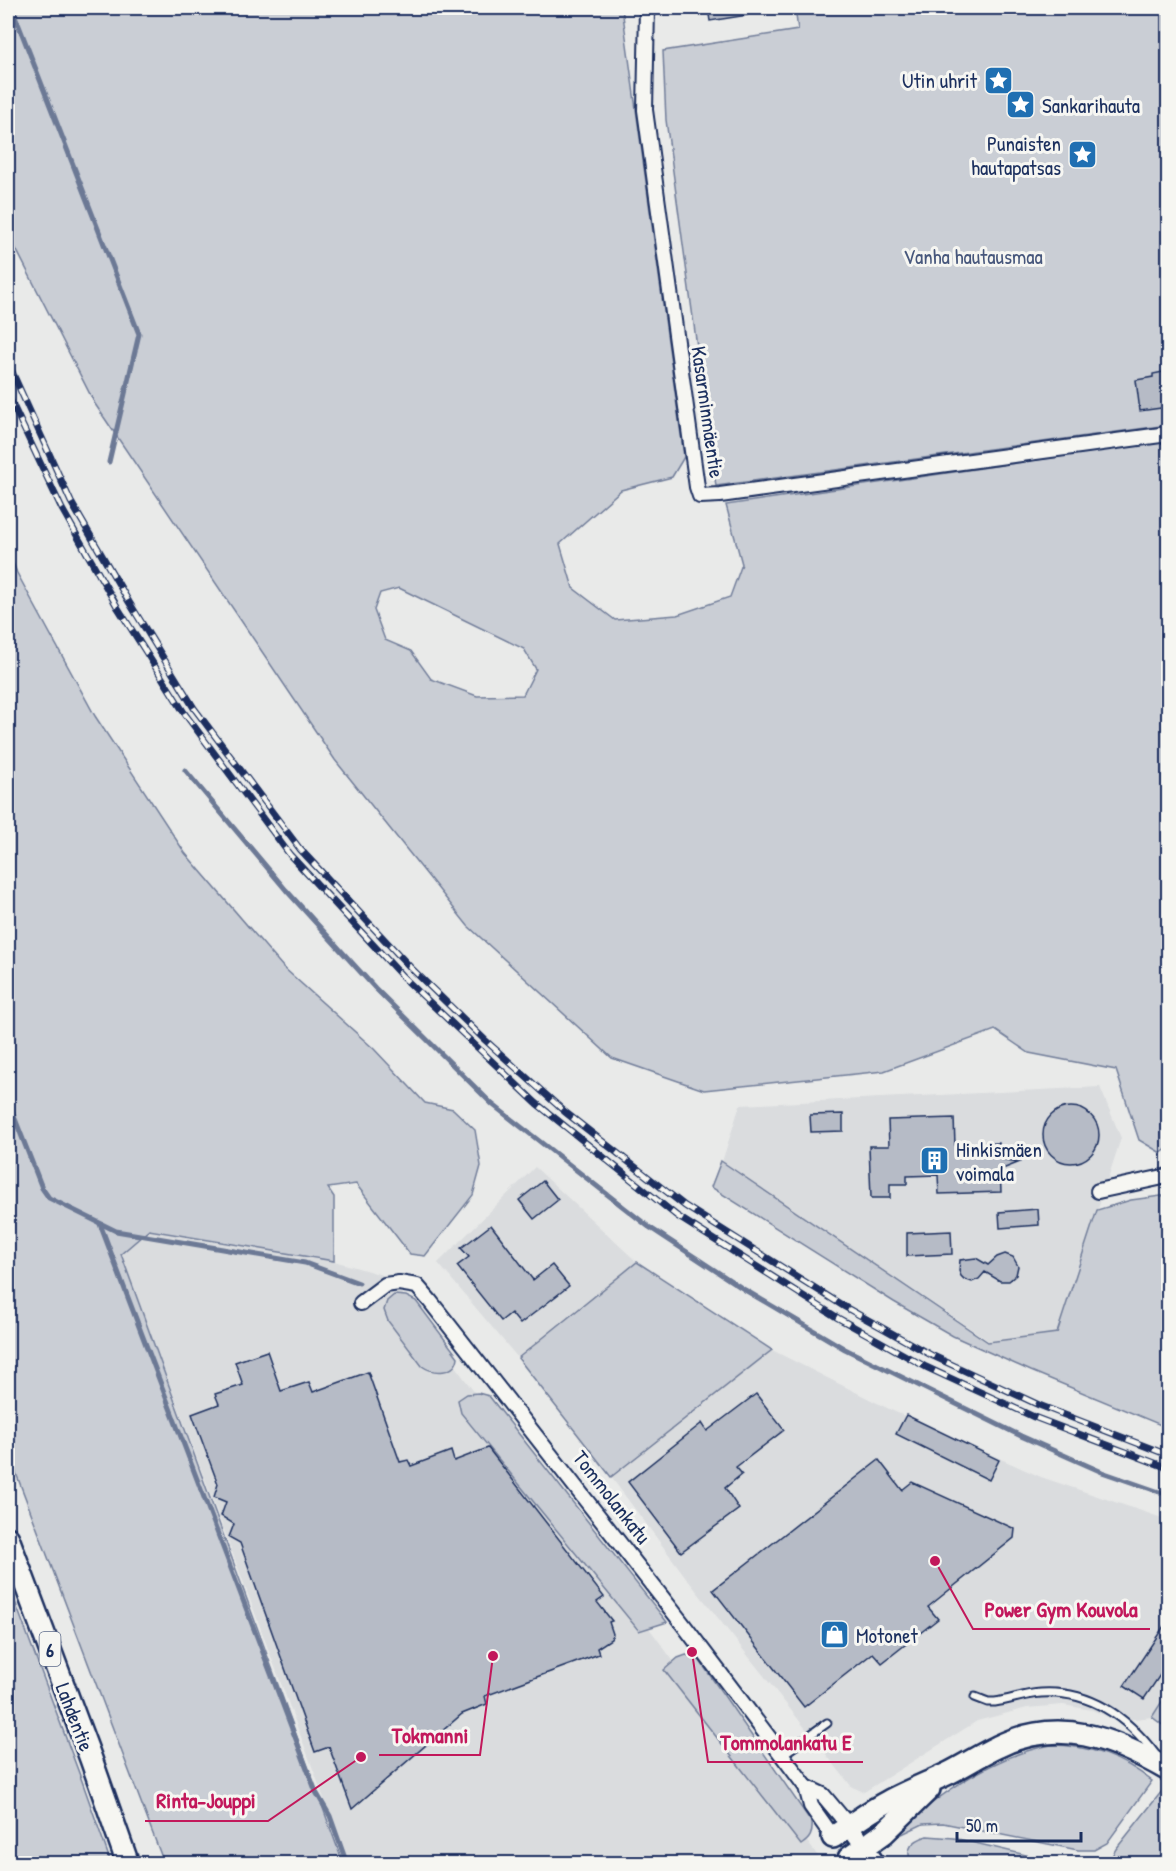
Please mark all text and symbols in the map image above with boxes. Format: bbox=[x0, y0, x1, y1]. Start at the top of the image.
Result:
place icon: Utin uhrit bbox=[982, 64, 1014, 96]
place label: Utin uhrit bbox=[902, 66, 978, 95]
place icon: Sankarihauta bbox=[1005, 89, 1037, 121]
place label: Sankarihauta bbox=[1042, 91, 1140, 120]
place label: Punaisten hautapatsas bbox=[971, 129, 1061, 182]
place icon: Punaisten hautapatsas bbox=[1066, 139, 1098, 171]
park label: Vanha hautausmaa bbox=[903, 242, 1043, 271]
street label: Kasarminmäentie bbox=[684, 344, 732, 480]
place label: Hinkismäen voimala bbox=[956, 1135, 1042, 1188]
building icon: Hinkismäen voimala bbox=[919, 1145, 951, 1177]
street label: Tommolankatu bbox=[566, 1444, 658, 1550]
callout: Power Gym Kouvola bbox=[973, 1589, 1150, 1629]
text: Power Gym Kouvola bbox=[984, 1594, 1138, 1625]
shop icon: Motonet bbox=[819, 1619, 851, 1651]
place label: Motonet bbox=[856, 1621, 918, 1650]
road number: 6 bbox=[40, 1632, 60, 1666]
street label: Lahdentie bbox=[49, 1679, 101, 1755]
callout: Tokmanni bbox=[379, 1715, 480, 1755]
text: Tokmanni bbox=[391, 1720, 468, 1750]
callout: Tommolankatu E bbox=[708, 1722, 863, 1762]
text: Tommolankatu E bbox=[719, 1727, 852, 1757]
callout: Rinta-Jouppi bbox=[145, 1781, 268, 1821]
text: Rinta-Jouppi bbox=[156, 1785, 256, 1816]
scale bar bbox=[957, 1805, 1082, 1843]
text: 50 m bbox=[966, 1813, 998, 1838]

